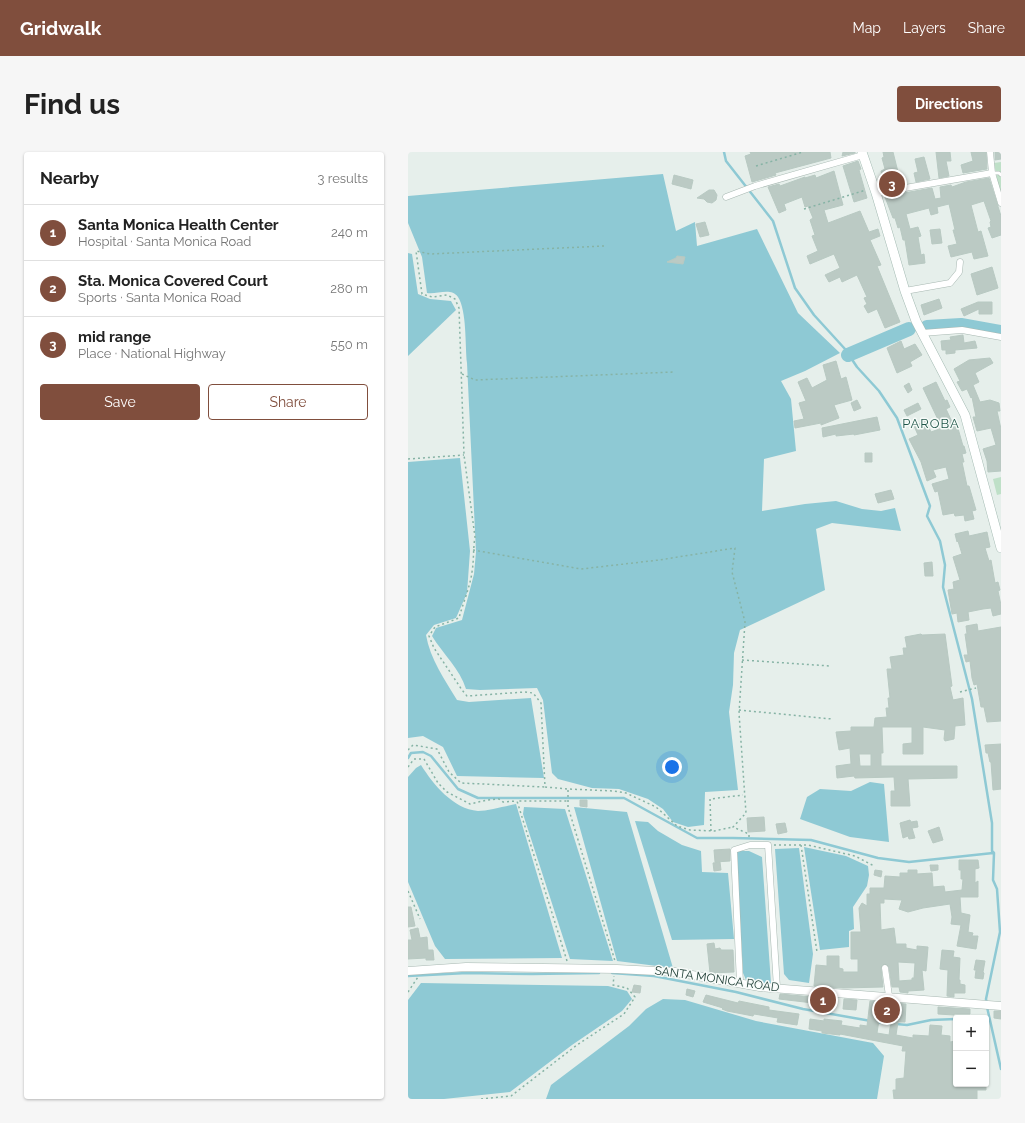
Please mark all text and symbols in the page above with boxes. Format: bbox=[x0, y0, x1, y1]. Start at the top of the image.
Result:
text: Gridwalk bbox=[20, 17, 101, 39]
text: Map bbox=[853, 20, 881, 36]
text: Layers bbox=[903, 20, 946, 36]
text: Share bbox=[968, 20, 1005, 36]
button: Directions bbox=[897, 86, 1001, 122]
text: Find us bbox=[24, 88, 120, 121]
text: Nearby bbox=[40, 168, 99, 188]
pin: 3 bbox=[879, 169, 905, 199]
text: 3 results bbox=[318, 171, 368, 186]
text: Santa Monica Health Center bbox=[78, 216, 279, 234]
text: 1 bbox=[50, 225, 56, 240]
text: 240 m bbox=[331, 225, 368, 240]
text: Hospital · Santa Monica Road bbox=[78, 234, 251, 249]
text: Sta. Monica Covered Court bbox=[78, 272, 268, 290]
text: 2 bbox=[49, 281, 57, 296]
text: 280 m bbox=[330, 281, 368, 296]
text: Sports · Santa Monica Road bbox=[78, 290, 241, 305]
text: mid range bbox=[78, 328, 151, 346]
text: 3 bbox=[49, 337, 57, 352]
text: 550 m bbox=[331, 337, 368, 352]
text: Place · National Highway bbox=[78, 346, 226, 361]
button: Save bbox=[40, 384, 200, 420]
button: Share bbox=[208, 384, 368, 420]
district label: PAROBA bbox=[902, 416, 960, 431]
your location bbox=[662, 757, 682, 777]
street label: SANTA MONICA ROAD bbox=[654, 963, 781, 995]
pin: 1 bbox=[810, 985, 836, 1015]
pin: 2 bbox=[874, 995, 900, 1025]
map controls bbox=[953, 1015, 989, 1087]
button: + bbox=[953, 1015, 989, 1051]
button: − bbox=[953, 1051, 989, 1087]

